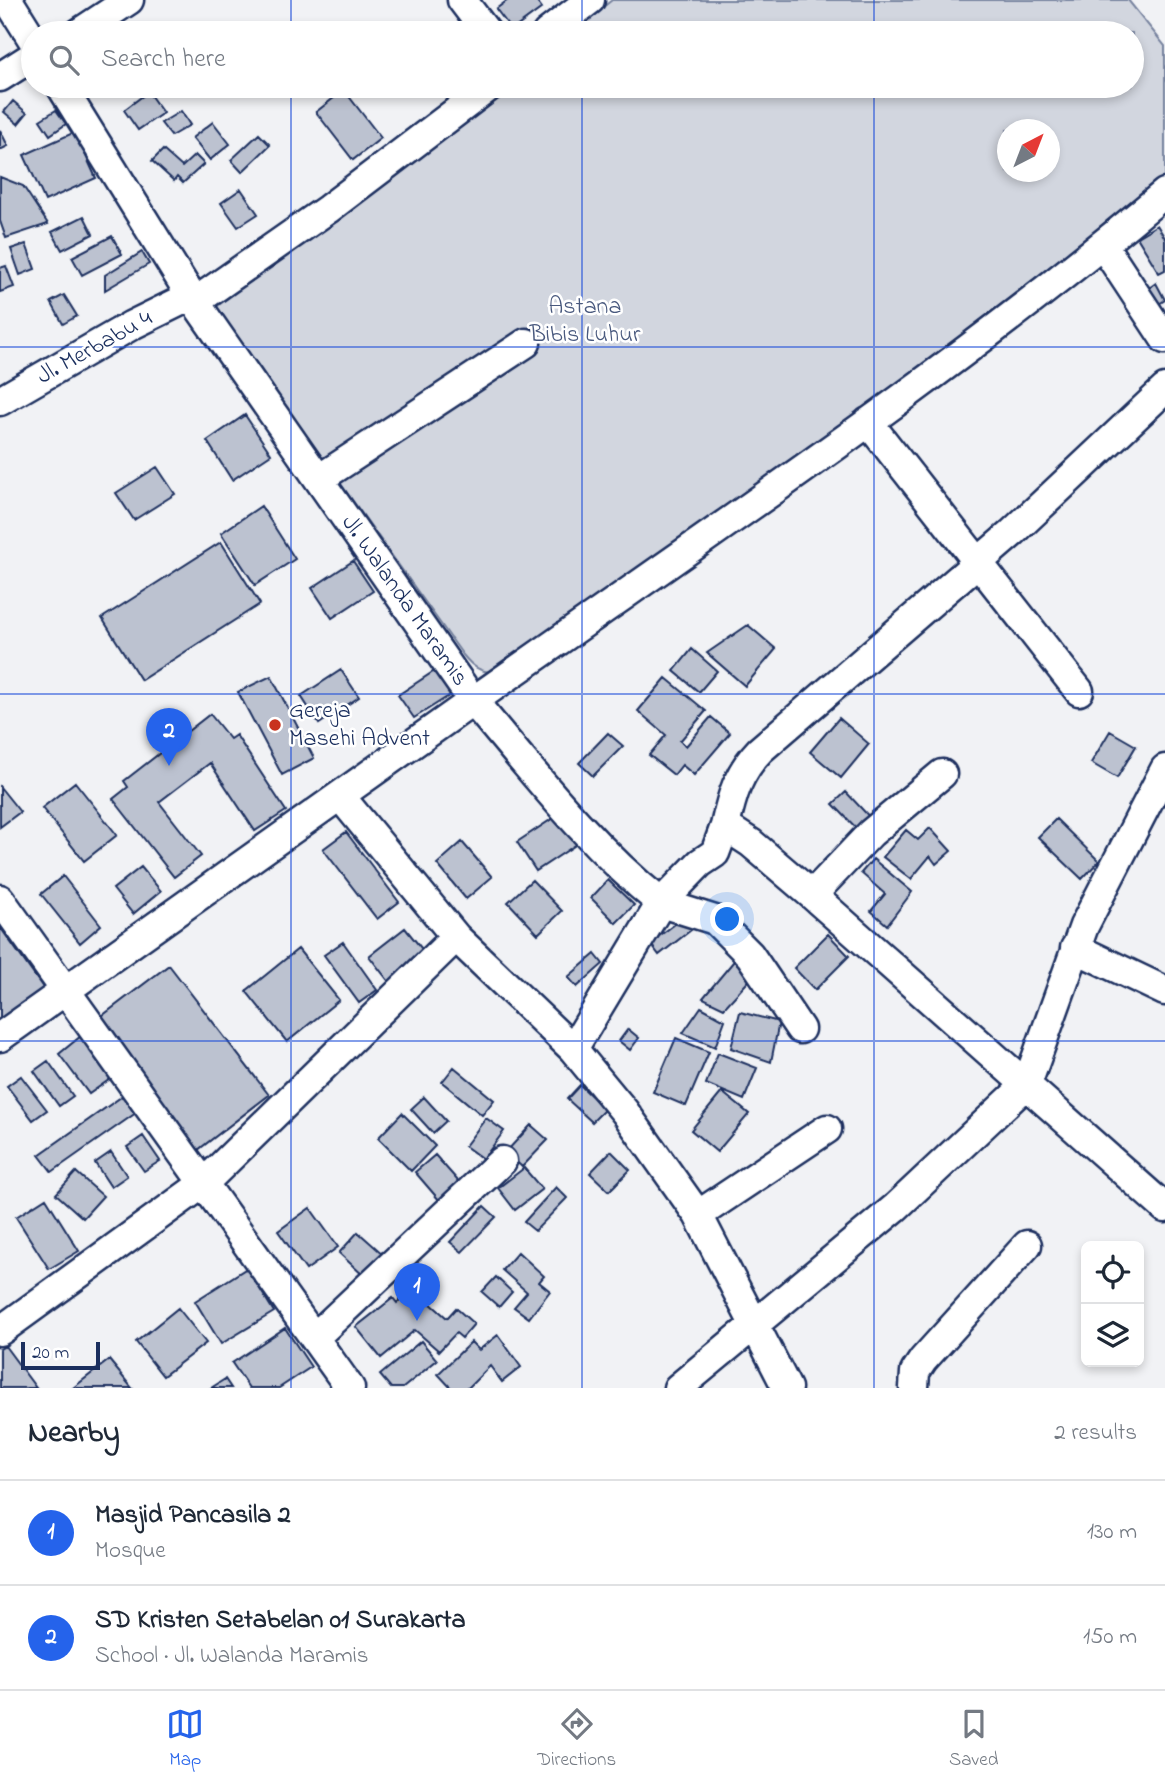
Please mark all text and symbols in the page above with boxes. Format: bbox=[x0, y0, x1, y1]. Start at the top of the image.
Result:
search box bbox=[21, 21, 1144, 98]
icon: search bbox=[45, 41, 83, 79]
text: Search here bbox=[101, 41, 226, 79]
north arrow bbox=[997, 119, 1060, 182]
park label: Astana Bibis Luhur bbox=[529, 290, 641, 353]
street label: Jl. Merbabu 4 bbox=[31, 302, 159, 394]
street label: Jl. Walanda Maramis bbox=[332, 508, 476, 694]
place label: Gereja Masehi Advent bbox=[289, 694, 430, 757]
pin: 2 bbox=[146, 708, 192, 766]
marker: Gereja Masehi Advent bbox=[267, 717, 283, 733]
your location bbox=[710, 902, 744, 936]
map controls bbox=[1081, 1241, 1144, 1367]
button: locate bbox=[1081, 1241, 1144, 1304]
pin: 1 bbox=[394, 1263, 440, 1321]
button: layers bbox=[1081, 1304, 1144, 1367]
scale bar bbox=[21, 1339, 100, 1371]
text: 20 m bbox=[32, 1340, 69, 1367]
text: Nearby bbox=[28, 1412, 120, 1456]
text: 2 results bbox=[1054, 1417, 1137, 1450]
text: Masjid Pancasila 2 bbox=[95, 1497, 291, 1535]
text: 1 bbox=[47, 1516, 55, 1549]
text: 130 m bbox=[1087, 1516, 1137, 1549]
text: Mosque bbox=[95, 1535, 166, 1568]
text: SD Kristen Setabelan 01 Surakarta bbox=[95, 1602, 466, 1640]
text: 2 bbox=[45, 1621, 57, 1654]
text: 150 m bbox=[1083, 1621, 1137, 1654]
text: School · Jl. Walanda Maramis bbox=[95, 1640, 369, 1673]
tab: Map bbox=[166, 1705, 204, 1774]
tab: Directions bbox=[537, 1705, 616, 1774]
tab: Saved bbox=[949, 1705, 999, 1774]

